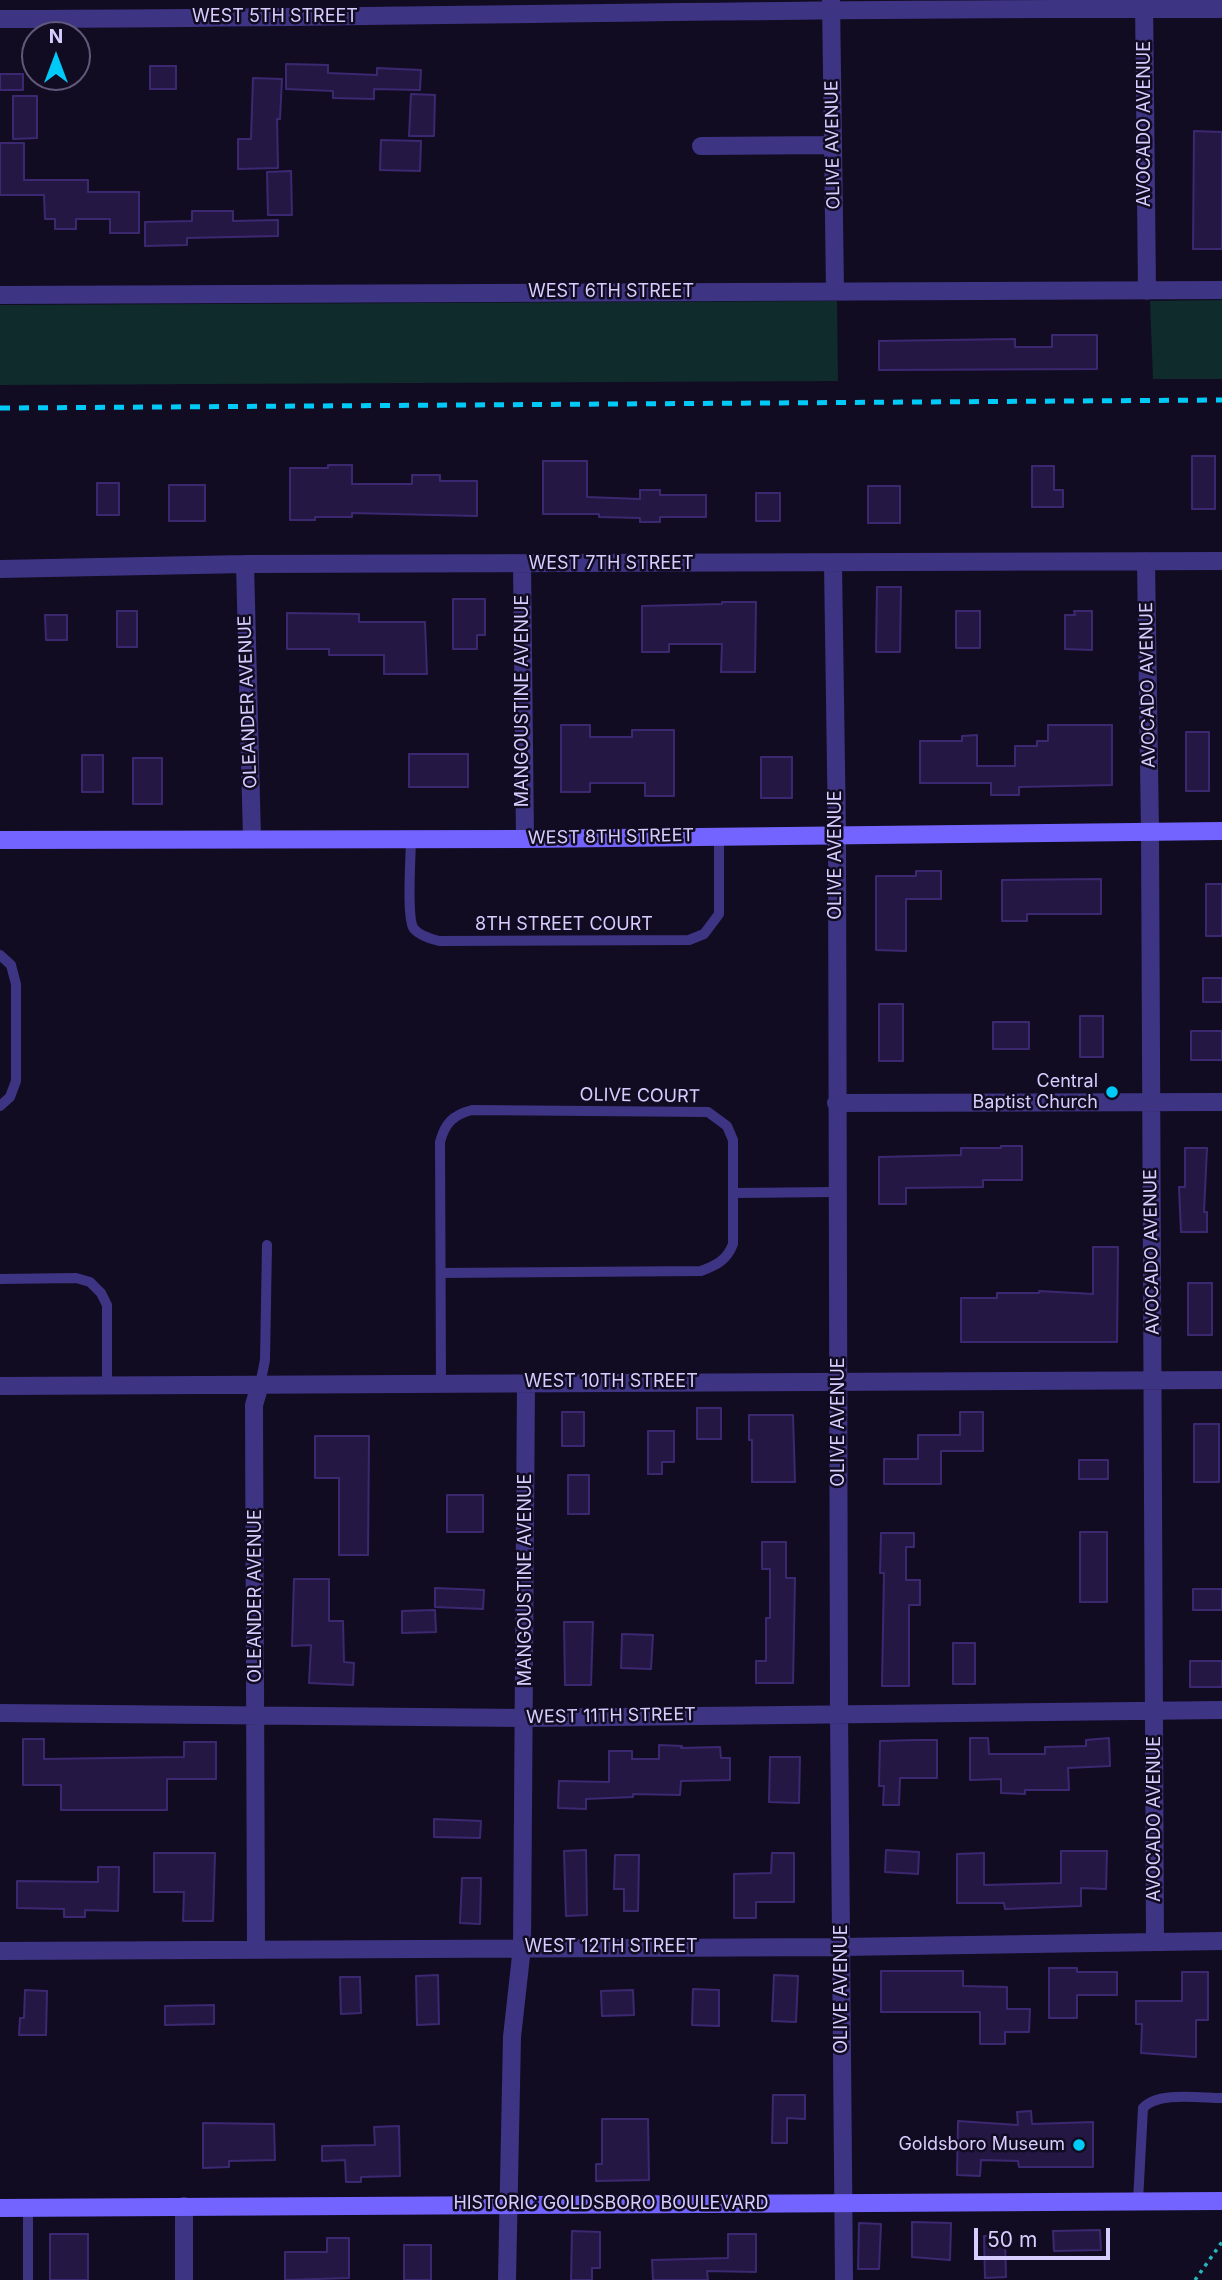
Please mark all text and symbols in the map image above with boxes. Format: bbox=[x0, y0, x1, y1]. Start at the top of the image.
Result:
street label: WEST 5TH STREET bbox=[192, 6, 358, 28]
north arrow bbox=[21, 21, 91, 91]
text: N bbox=[49, 25, 63, 48]
street label: AVOCADO AVENUE bbox=[1134, 41, 1156, 207]
street label: OLIVE AVENUE bbox=[821, 80, 845, 210]
street label: WEST 6TH STREET bbox=[528, 281, 694, 303]
street label: WEST 7TH STREET bbox=[528, 553, 694, 575]
street label: MANGOUSTINE AVENUE bbox=[512, 595, 534, 807]
street label: AVOCADO AVENUE bbox=[1136, 602, 1160, 768]
street label: OLEANDER AVENUE bbox=[234, 615, 262, 789]
street label: OLIVE AVENUE bbox=[825, 790, 847, 920]
street label: WEST 8TH STREET bbox=[528, 825, 694, 849]
street label: 8TH STREET COURT bbox=[475, 914, 653, 936]
place label: Central Baptist Church bbox=[973, 1071, 1098, 1114]
street label: OLIVE COURT bbox=[580, 1084, 700, 1108]
marker: Central Baptist Church bbox=[1104, 1084, 1120, 1100]
street label: AVOCADO AVENUE bbox=[1140, 1169, 1164, 1335]
street label: OLIVE AVENUE bbox=[828, 1357, 850, 1487]
street label: WEST 10TH STREET bbox=[524, 1371, 698, 1393]
street label: MANGOUSTINE AVENUE bbox=[515, 1474, 537, 1686]
street label: OLEANDER AVENUE bbox=[245, 1509, 267, 1683]
street label: WEST 11TH STREET bbox=[526, 1704, 696, 1728]
street label: AVOCADO AVENUE bbox=[1144, 1736, 1166, 1902]
street label: OLIVE AVENUE bbox=[831, 1924, 853, 2054]
street label: WEST 12TH STREET bbox=[524, 1936, 698, 1958]
place label: Goldsboro Museum bbox=[898, 2134, 1065, 2156]
marker: Goldsboro Museum bbox=[1071, 2137, 1087, 2153]
street label: HISTORIC GOLDSBORO BOULEVARD bbox=[453, 2193, 769, 2215]
scale bar bbox=[977, 2214, 1114, 2258]
text: 50 m bbox=[987, 2227, 1037, 2252]

